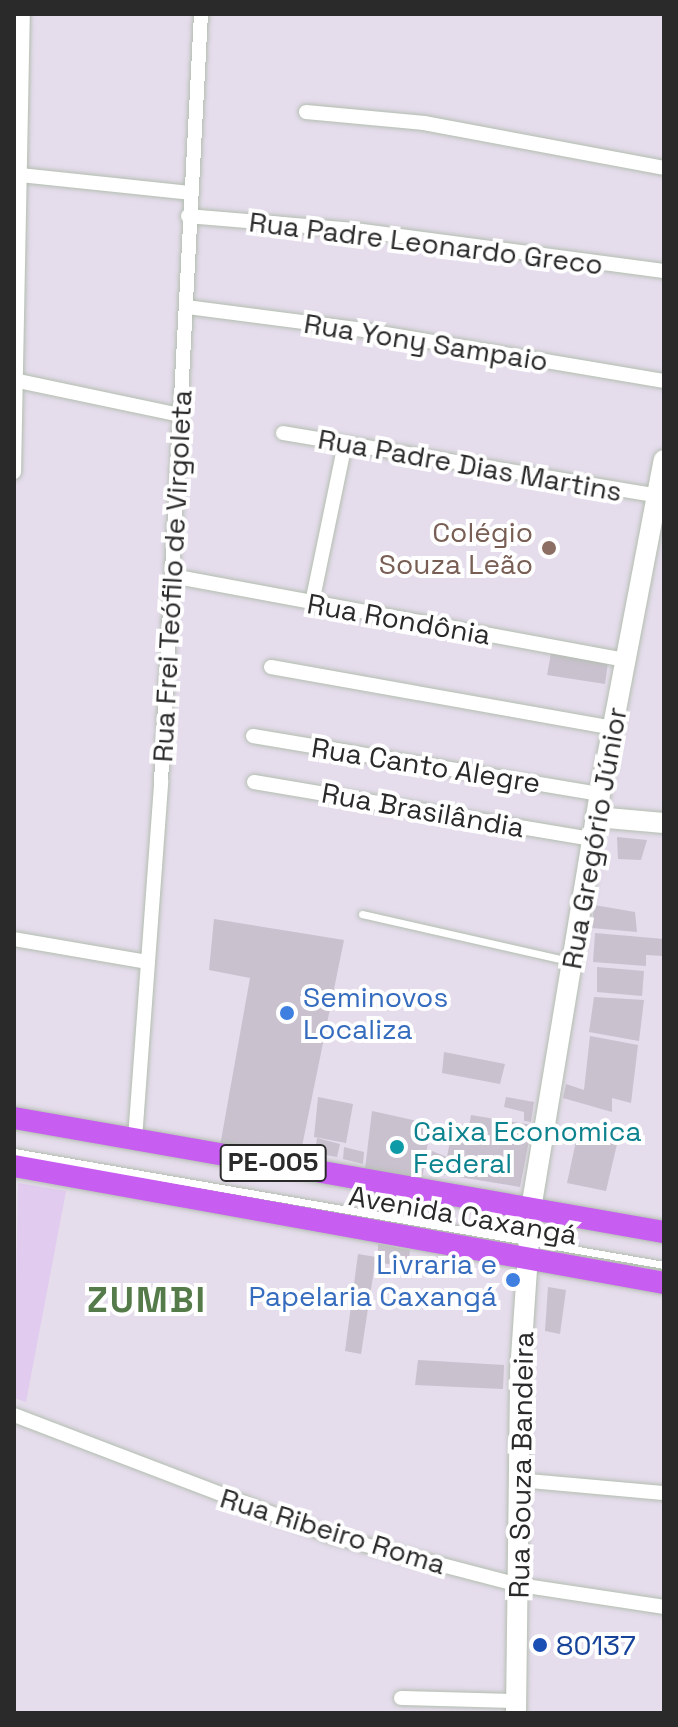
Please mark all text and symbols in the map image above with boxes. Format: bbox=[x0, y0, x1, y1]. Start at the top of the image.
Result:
street label: Rua Padre Leonardo Greco bbox=[247, 205, 605, 281]
street label: Rua Yony Sampaio bbox=[301, 306, 551, 378]
street label: Rua Frei Teófilo de Virgoleta bbox=[145, 388, 199, 764]
street label: Rua Padre Dias Martins bbox=[315, 422, 625, 508]
place label: Colégio Souza Leão bbox=[379, 515, 533, 581]
marker: Colégio Souza Leão bbox=[540, 539, 558, 557]
street label: Rua Rondônia bbox=[305, 586, 493, 652]
street label: Rua Gregório Júnior bbox=[554, 704, 634, 972]
street label: Rua Canto Alegre bbox=[309, 730, 543, 800]
street label: Rua Brasilândia bbox=[319, 776, 527, 844]
place label: Seminovos Localiza bbox=[303, 980, 448, 1046]
marker: Seminovos Localiza bbox=[278, 1004, 296, 1022]
place label: Caixa Economica Federal bbox=[413, 1114, 642, 1180]
marker: Caixa Economica Federal bbox=[388, 1138, 406, 1156]
road number: PE-005 bbox=[219, 1141, 327, 1185]
street label: Avenida Caxangá bbox=[346, 1178, 580, 1252]
place label: Livraria e Papelaria Caxangá bbox=[248, 1247, 497, 1313]
marker: Livraria e Papelaria Caxangá bbox=[504, 1271, 522, 1289]
district label: ZUMBI bbox=[87, 1279, 207, 1323]
street label: Rua Souza Bandeira bbox=[502, 1331, 540, 1599]
street label: Rua Ribeiro Roma bbox=[216, 1481, 450, 1581]
place label: 80137 bbox=[556, 1628, 636, 1662]
marker: 80137 bbox=[531, 1636, 549, 1654]

